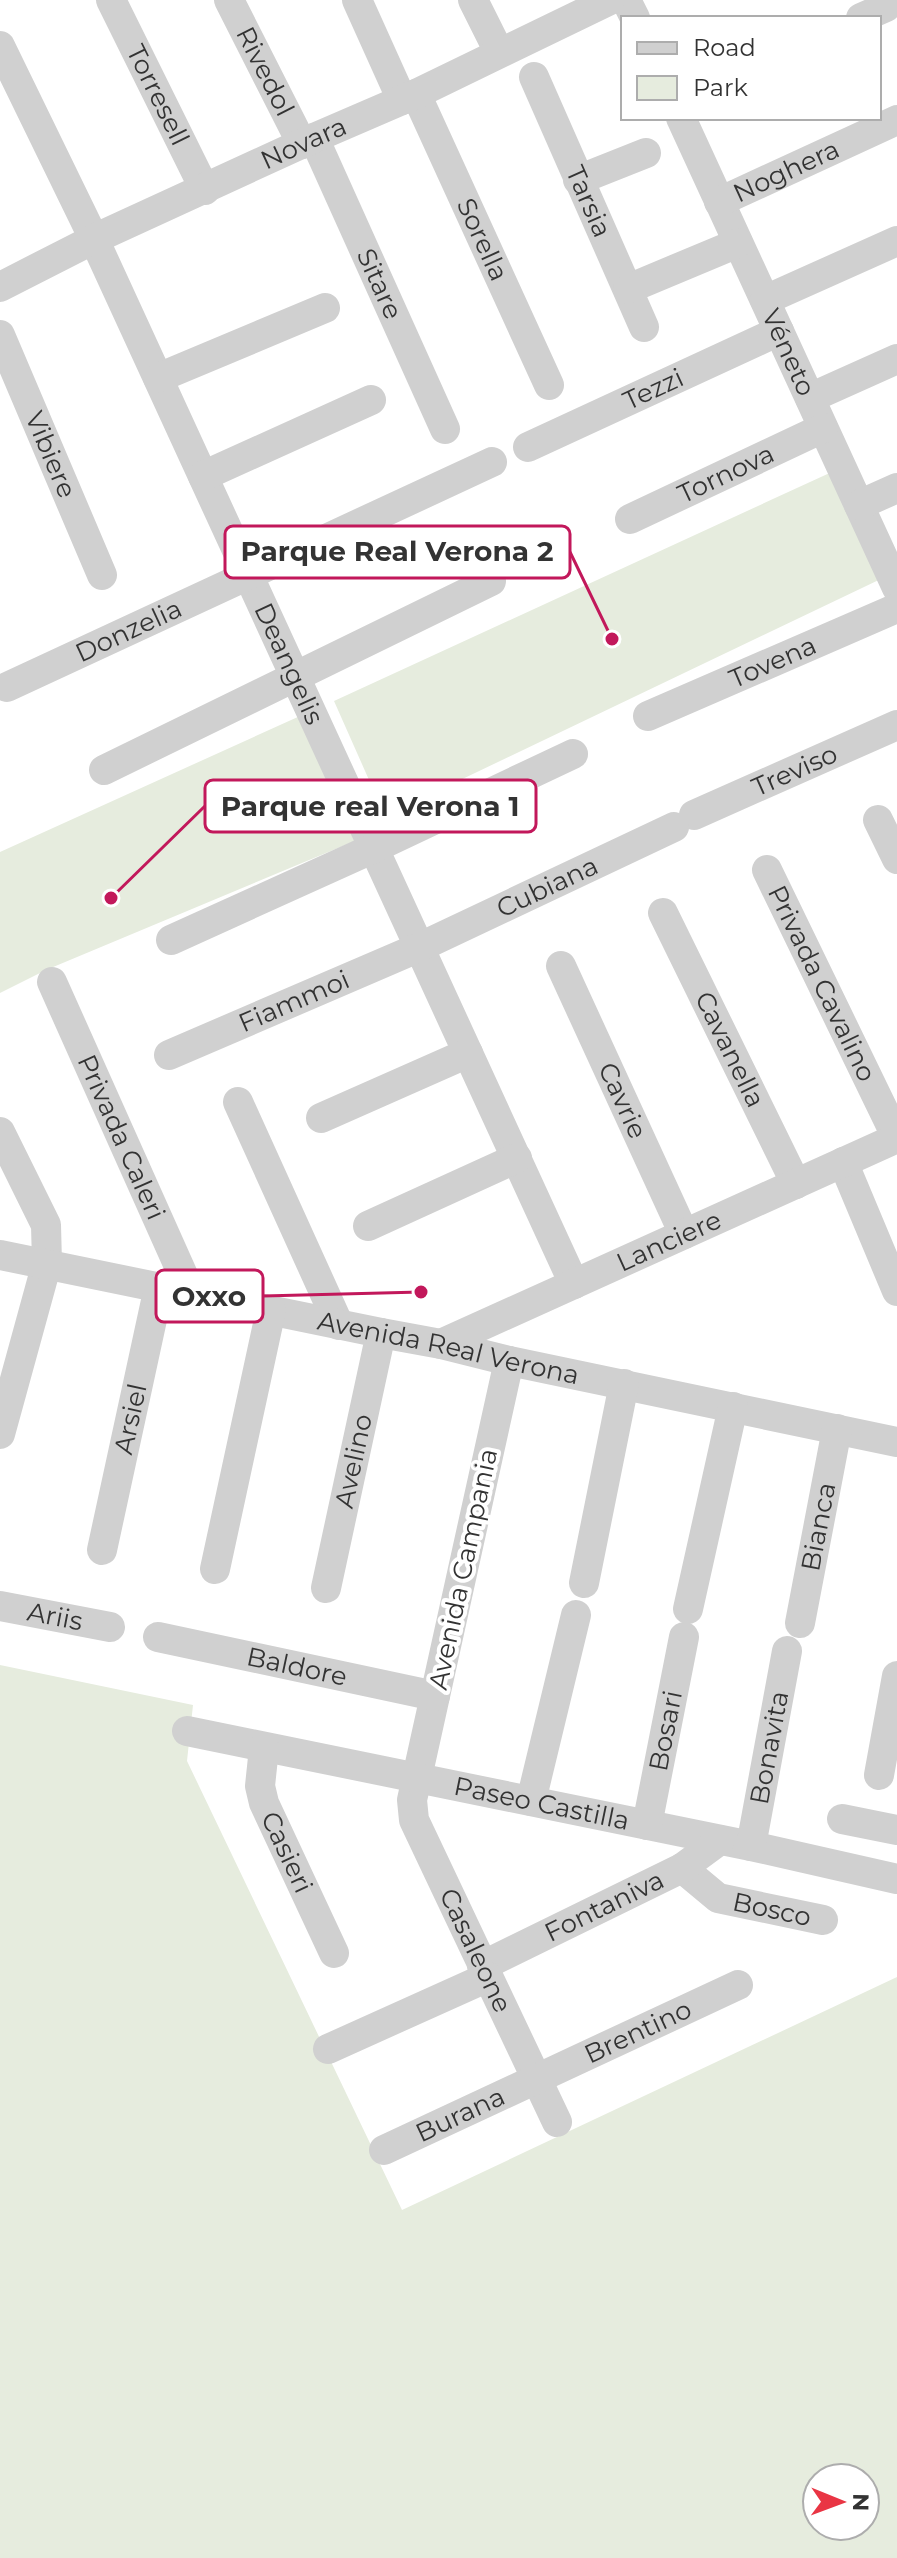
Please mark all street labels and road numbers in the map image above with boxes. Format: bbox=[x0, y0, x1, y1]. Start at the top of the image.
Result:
street label: Rivedol bbox=[229, 21, 301, 121]
street label: Torresell bbox=[120, 39, 196, 151]
street label: Novara bbox=[256, 110, 351, 176]
street label: Noghera bbox=[728, 133, 844, 209]
street label: Tarsia bbox=[559, 161, 619, 242]
street label: Sorella bbox=[450, 193, 515, 286]
street label: Sitare bbox=[350, 244, 409, 324]
street label: Véneto bbox=[755, 304, 823, 401]
street label: Tezzi bbox=[618, 361, 688, 417]
street label: Vibiere bbox=[18, 407, 83, 503]
street label: Tornova bbox=[673, 437, 779, 510]
street label: Donzelia bbox=[70, 592, 187, 669]
street label: Deangelis bbox=[247, 598, 331, 729]
street label: Tovena bbox=[724, 629, 821, 695]
street label: Treviso bbox=[747, 738, 842, 803]
street label: Cubiana bbox=[491, 849, 603, 924]
street label: Privada Cavalino bbox=[761, 880, 883, 1087]
street label: Fiammoi bbox=[234, 963, 354, 1039]
street label: Cavanella bbox=[688, 986, 772, 1113]
street label: Privada Caleri bbox=[71, 1050, 172, 1225]
street label: Cavrie bbox=[591, 1057, 654, 1144]
street label: Lanciere bbox=[612, 1204, 726, 1279]
street label: Avenida Real Verona bbox=[315, 1304, 582, 1391]
street label: Arsiel bbox=[107, 1381, 154, 1457]
street label: Avelino bbox=[328, 1411, 379, 1511]
street label: Avenida Campania bbox=[422, 1446, 504, 1692]
street label: Bianca bbox=[794, 1480, 842, 1574]
street label: Ariis bbox=[25, 1596, 85, 1637]
street label: Baldore bbox=[244, 1640, 350, 1693]
street label: Bosari bbox=[642, 1688, 689, 1774]
street label: Bonavita bbox=[743, 1688, 795, 1807]
street label: Paseo Castilla bbox=[451, 1770, 632, 1837]
street label: Casieri bbox=[254, 1806, 320, 1898]
street label: Fontaniva bbox=[539, 1863, 669, 1949]
street label: Casaleone bbox=[433, 1883, 519, 2018]
street label: Bosco bbox=[730, 1886, 814, 1933]
street label: Brentino bbox=[579, 1993, 696, 2070]
street label: Burana bbox=[410, 2080, 510, 2149]

